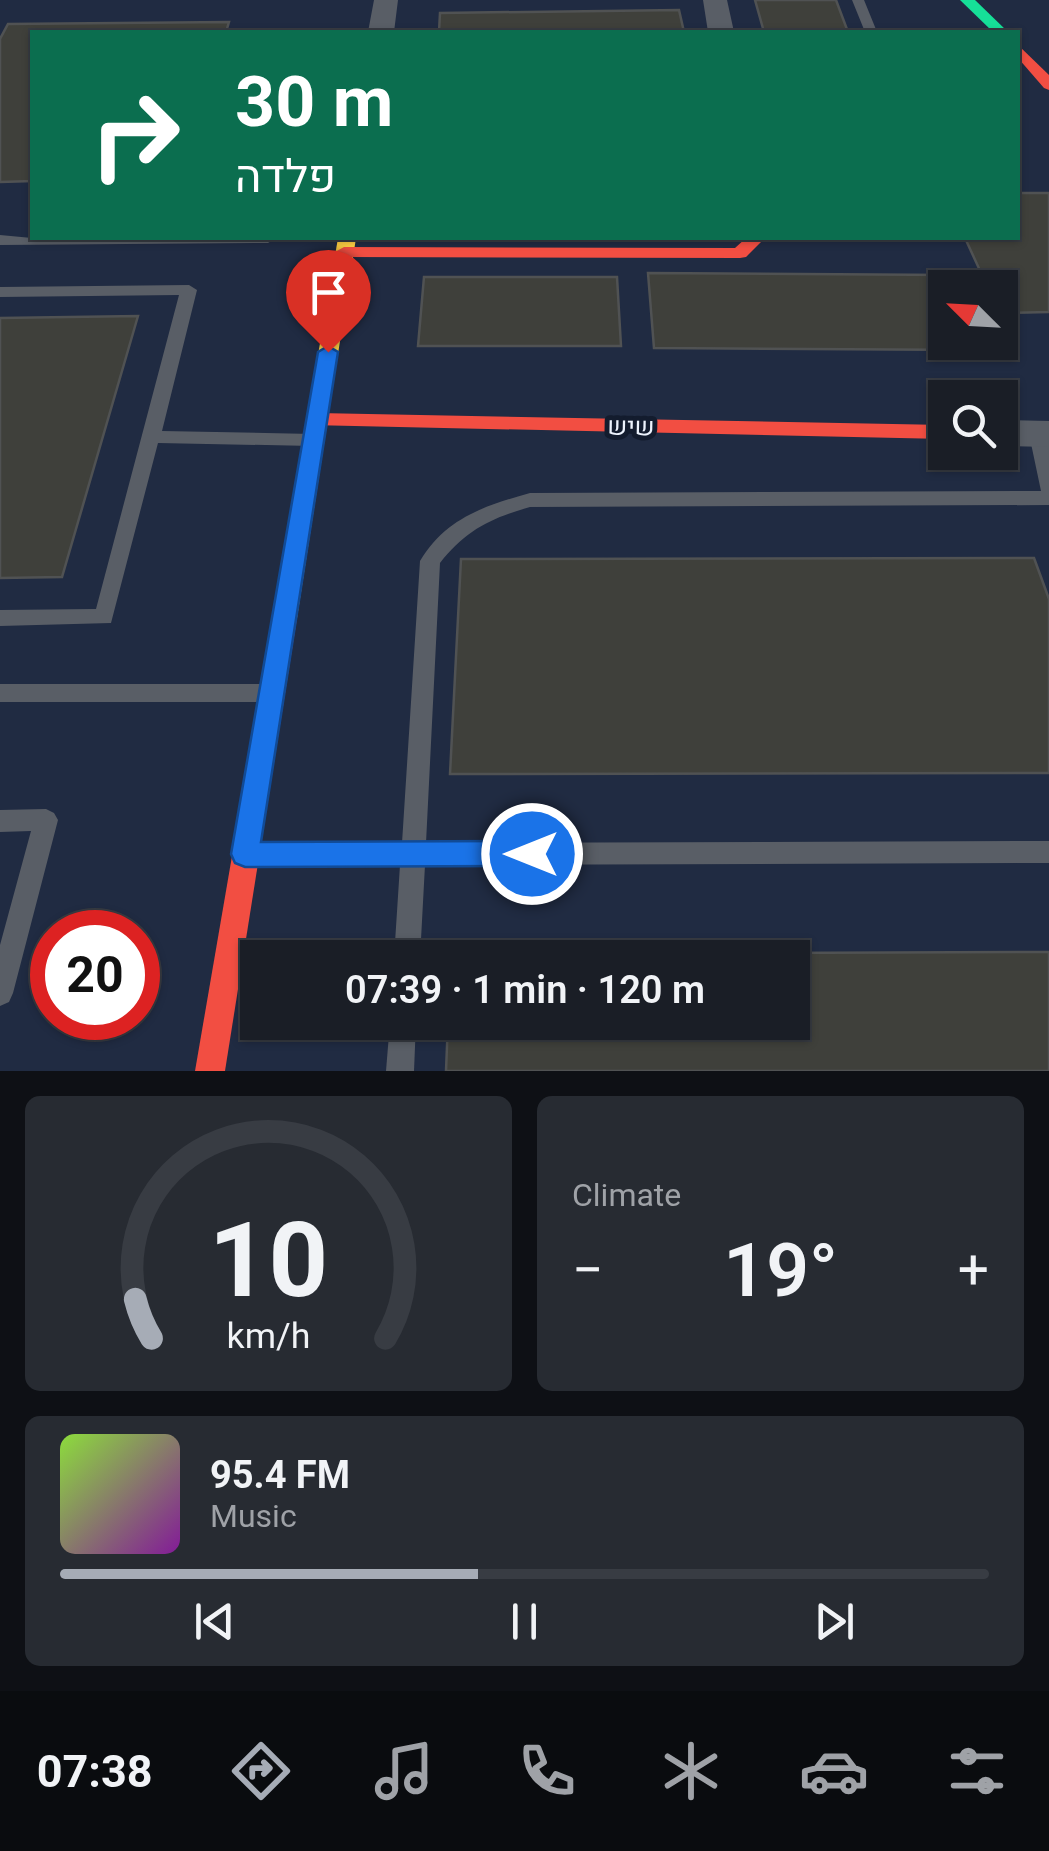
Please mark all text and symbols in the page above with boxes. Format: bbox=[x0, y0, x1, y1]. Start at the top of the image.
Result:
text: 30 m bbox=[235, 61, 393, 143]
icon: right bbox=[70, 70, 200, 200]
text: פלדה bbox=[235, 150, 336, 203]
pin bbox=[286, 250, 371, 353]
icon: arrive bbox=[301, 265, 356, 320]
north arrow bbox=[928, 270, 1018, 360]
map controls bbox=[928, 270, 1018, 470]
button: search bbox=[928, 380, 1018, 470]
street label: שיש bbox=[607, 412, 655, 441]
position arrow bbox=[480, 802, 584, 906]
speed limit sign: 20 bbox=[30, 910, 160, 1040]
text: 07:39 · 1 min · 120 m bbox=[345, 968, 705, 1012]
text: Climate bbox=[572, 1176, 681, 1214]
text: 10 bbox=[209, 1200, 328, 1321]
text: 19° bbox=[723, 1226, 838, 1314]
text: − bbox=[572, 1238, 603, 1302]
text: + bbox=[958, 1238, 989, 1302]
text: km/h bbox=[227, 1315, 310, 1357]
text: 95.4 FM bbox=[210, 1453, 350, 1497]
text: Music bbox=[210, 1497, 297, 1535]
icon: previous bbox=[187, 1594, 242, 1649]
icon: pause bbox=[497, 1594, 552, 1649]
icon: next bbox=[807, 1594, 862, 1649]
icon: directions bbox=[226, 1736, 296, 1806]
icon: music bbox=[369, 1736, 439, 1806]
icon: phone bbox=[512, 1736, 582, 1806]
icon: climate bbox=[656, 1736, 726, 1806]
icon: car bbox=[799, 1736, 869, 1806]
icon: filters bbox=[942, 1736, 1012, 1806]
text: 07:38 bbox=[37, 1745, 153, 1798]

